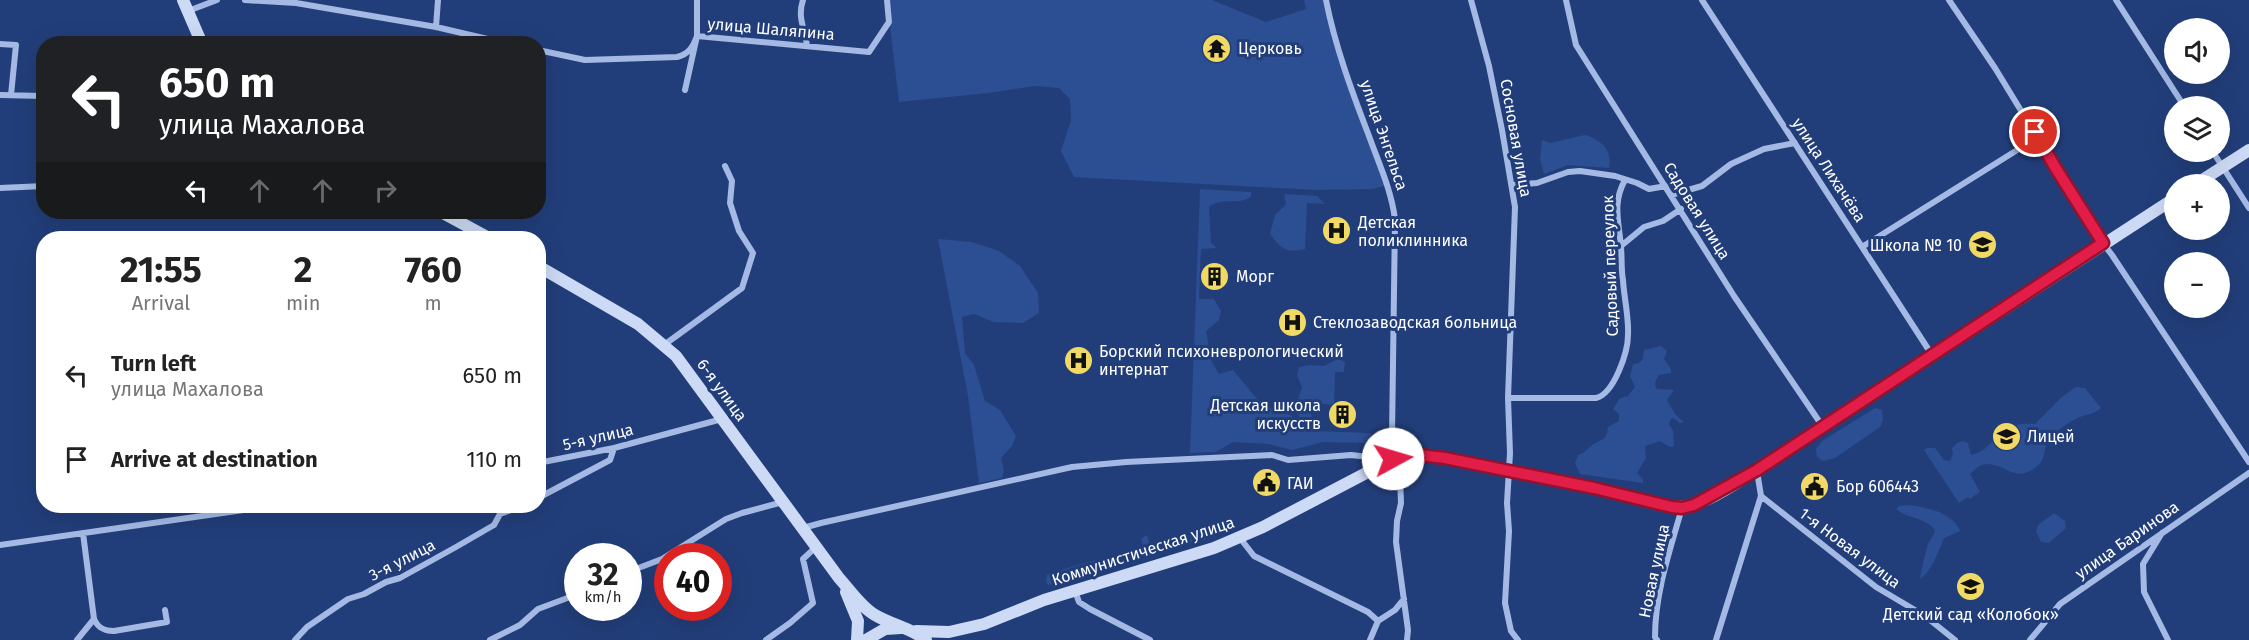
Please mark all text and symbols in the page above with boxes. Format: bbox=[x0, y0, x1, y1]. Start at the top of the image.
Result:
street label: улица Шаляпина bbox=[707, 14, 835, 44]
map controls bbox=[2164, 18, 2230, 318]
button: sound bbox=[2164, 18, 2230, 84]
temple icon: Церковь bbox=[1201, 32, 1233, 64]
place label: Церковь bbox=[1238, 39, 1302, 58]
text: 650 m bbox=[159, 58, 275, 108]
icon: left bbox=[60, 60, 138, 138]
street label: улица Энгельса bbox=[1356, 77, 1412, 193]
street label: Сосновая улица bbox=[1496, 77, 1536, 199]
button: layers bbox=[2164, 96, 2230, 162]
pin bbox=[2009, 106, 2060, 157]
text: улица Махалова bbox=[159, 109, 365, 141]
street label: улица Лихачёва bbox=[1788, 114, 1870, 226]
icon: arrive bbox=[2018, 115, 2051, 148]
street label: Садовая улица bbox=[1660, 159, 1734, 263]
icon: left bbox=[180, 174, 213, 207]
icon: ahead bbox=[243, 174, 276, 207]
icon: ahead bbox=[306, 174, 339, 207]
icon: right bbox=[369, 174, 402, 207]
button: + bbox=[2164, 174, 2230, 240]
street label: Садовый переулок bbox=[1598, 194, 1622, 337]
place label: Детская поликлинника bbox=[1357, 213, 1468, 250]
hospital icon: Детская поликлинника bbox=[1321, 215, 1353, 247]
school or university icon: Школа № 10 bbox=[1967, 229, 1999, 261]
place label: Школа № 10 bbox=[1870, 236, 1962, 255]
text: 21:55 bbox=[120, 248, 202, 292]
text: 2 bbox=[294, 248, 312, 292]
text: 760 bbox=[404, 248, 462, 292]
button: − bbox=[2164, 252, 2230, 318]
building icon: Морг bbox=[1199, 260, 1231, 292]
place label: Морг bbox=[1236, 267, 1274, 286]
text: Arrival bbox=[132, 291, 190, 315]
text: min bbox=[286, 291, 320, 315]
text: m bbox=[425, 291, 442, 315]
hospital icon: Стеклозаводская больница bbox=[1276, 306, 1308, 338]
place label: Стеклозаводская больница bbox=[1313, 313, 1517, 332]
place label: Борский психоневрологический интернат bbox=[1099, 342, 1344, 379]
hospital icon: Борский психоневрологический интернат bbox=[1062, 344, 1094, 376]
text: Turn left bbox=[111, 350, 196, 377]
street label: 6-я улица bbox=[693, 355, 751, 425]
icon: left bbox=[60, 359, 93, 392]
text: 650 m bbox=[462, 362, 522, 389]
text: улица Махалова bbox=[111, 377, 264, 401]
place label: Детская школа искусств bbox=[1210, 396, 1321, 433]
building icon: Детская школа искусств bbox=[1326, 398, 1358, 430]
street label: 5-я улица bbox=[561, 420, 635, 454]
school or university icon: Лицей bbox=[1990, 420, 2022, 452]
position arrow bbox=[1361, 427, 1425, 491]
place label: Лицей bbox=[2027, 427, 2075, 446]
icon: arrive bbox=[60, 443, 93, 476]
text: Arrive at destination bbox=[111, 446, 318, 473]
text: 110 m bbox=[466, 446, 522, 473]
public building icon: ГАИ bbox=[1250, 467, 1282, 499]
public building icon: Бор 606443 bbox=[1799, 470, 1831, 502]
place label: ГАИ bbox=[1287, 474, 1314, 493]
place label: Бор 606443 bbox=[1836, 477, 1919, 496]
street label: улица Баринова bbox=[2071, 497, 2183, 583]
street label: 1-я Новая улица bbox=[1796, 504, 1904, 592]
street label: Коммунистическая улица bbox=[1049, 512, 1237, 590]
street label: Новая улица bbox=[1635, 522, 1673, 620]
street label: 3-я улица bbox=[366, 535, 438, 585]
speed limit sign: 40 bbox=[654, 543, 732, 621]
text: 32 bbox=[588, 557, 618, 593]
school or university icon: Детский сад «Колобок» bbox=[1955, 570, 1987, 602]
text: km/h bbox=[584, 588, 622, 606]
place label: Детский сад «Колобок» bbox=[1882, 605, 2059, 624]

